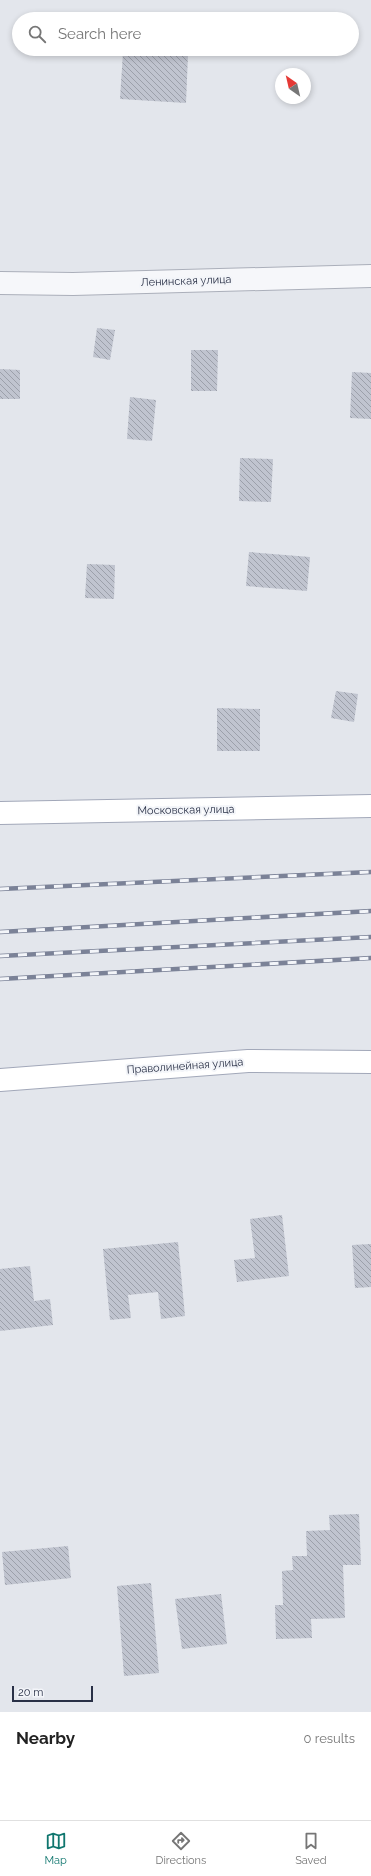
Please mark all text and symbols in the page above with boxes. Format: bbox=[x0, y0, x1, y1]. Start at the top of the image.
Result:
search box bbox=[12, 12, 359, 56]
icon: search bbox=[26, 23, 48, 45]
text: Search here bbox=[58, 25, 141, 43]
north arrow bbox=[275, 68, 311, 104]
street label: Ленинская улица bbox=[140, 273, 232, 289]
street label: Московская улица bbox=[137, 803, 235, 817]
street label: Праволинейная улица bbox=[126, 1055, 244, 1077]
scale bar bbox=[12, 1684, 93, 1703]
text: 20 m bbox=[18, 1686, 43, 1699]
text: Nearby bbox=[16, 1728, 75, 1748]
text: 0 results bbox=[304, 1731, 355, 1746]
tab: Map bbox=[44, 1830, 67, 1867]
tab: Directions bbox=[156, 1830, 206, 1867]
tab: Saved bbox=[295, 1830, 327, 1867]

